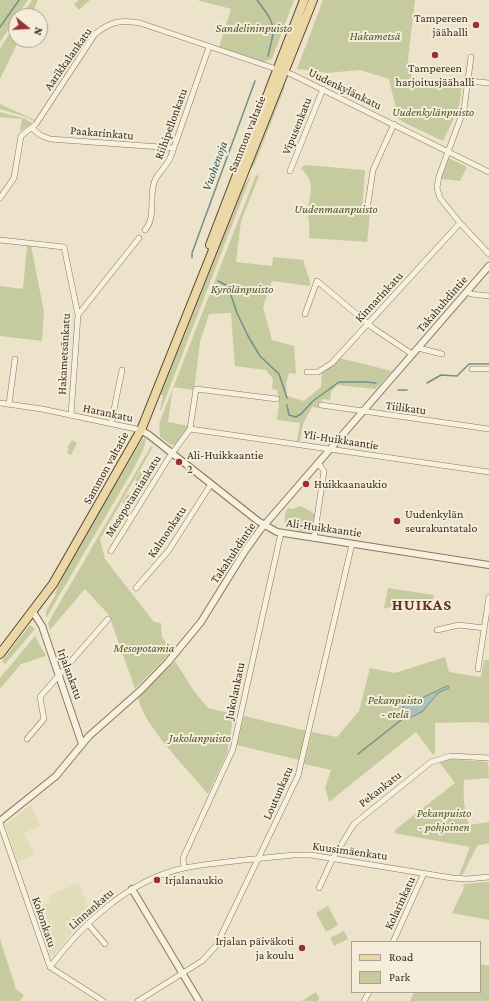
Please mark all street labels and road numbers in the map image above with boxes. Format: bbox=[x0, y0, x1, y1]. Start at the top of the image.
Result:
street label: Aarikkalankatu bbox=[41, 25, 95, 93]
street label: Uudenkylänkatu bbox=[306, 65, 384, 113]
street label: Riihipellonkatu bbox=[152, 87, 190, 161]
street label: Sammon valtatie bbox=[225, 94, 269, 174]
street label: Vipusenkatu bbox=[279, 95, 315, 157]
street label: Paakarinkatu bbox=[70, 123, 134, 143]
street label: Kinnarinkatu bbox=[352, 269, 406, 325]
street label: Takahuhdintie bbox=[413, 273, 471, 335]
street label: Hakametsänkatu bbox=[55, 313, 73, 395]
street label: Tiilikatu bbox=[385, 398, 427, 418]
street label: Harankatu bbox=[82, 401, 134, 425]
street label: Yli-Huikkaantie bbox=[302, 427, 380, 453]
street label: Sammon valtatie bbox=[80, 429, 132, 507]
street label: Mesopotamiankatu bbox=[102, 452, 164, 540]
street label: Kalmonkatu bbox=[145, 503, 189, 561]
street label: Ali-Huikkaantie bbox=[285, 516, 363, 540]
street label: Takahuhdintie bbox=[207, 520, 259, 586]
street label: Irjalankatu bbox=[54, 647, 86, 701]
street label: Jukolankatu bbox=[222, 661, 248, 721]
street label: Loutunkatu bbox=[260, 764, 296, 822]
street label: Pekankatu bbox=[356, 768, 404, 810]
street label: Kuusimäenkatu bbox=[311, 839, 389, 863]
street label: Kolarinkatu bbox=[381, 874, 419, 932]
street label: Linnankatu bbox=[65, 885, 117, 933]
street label: Kokonkatu bbox=[29, 895, 59, 949]

